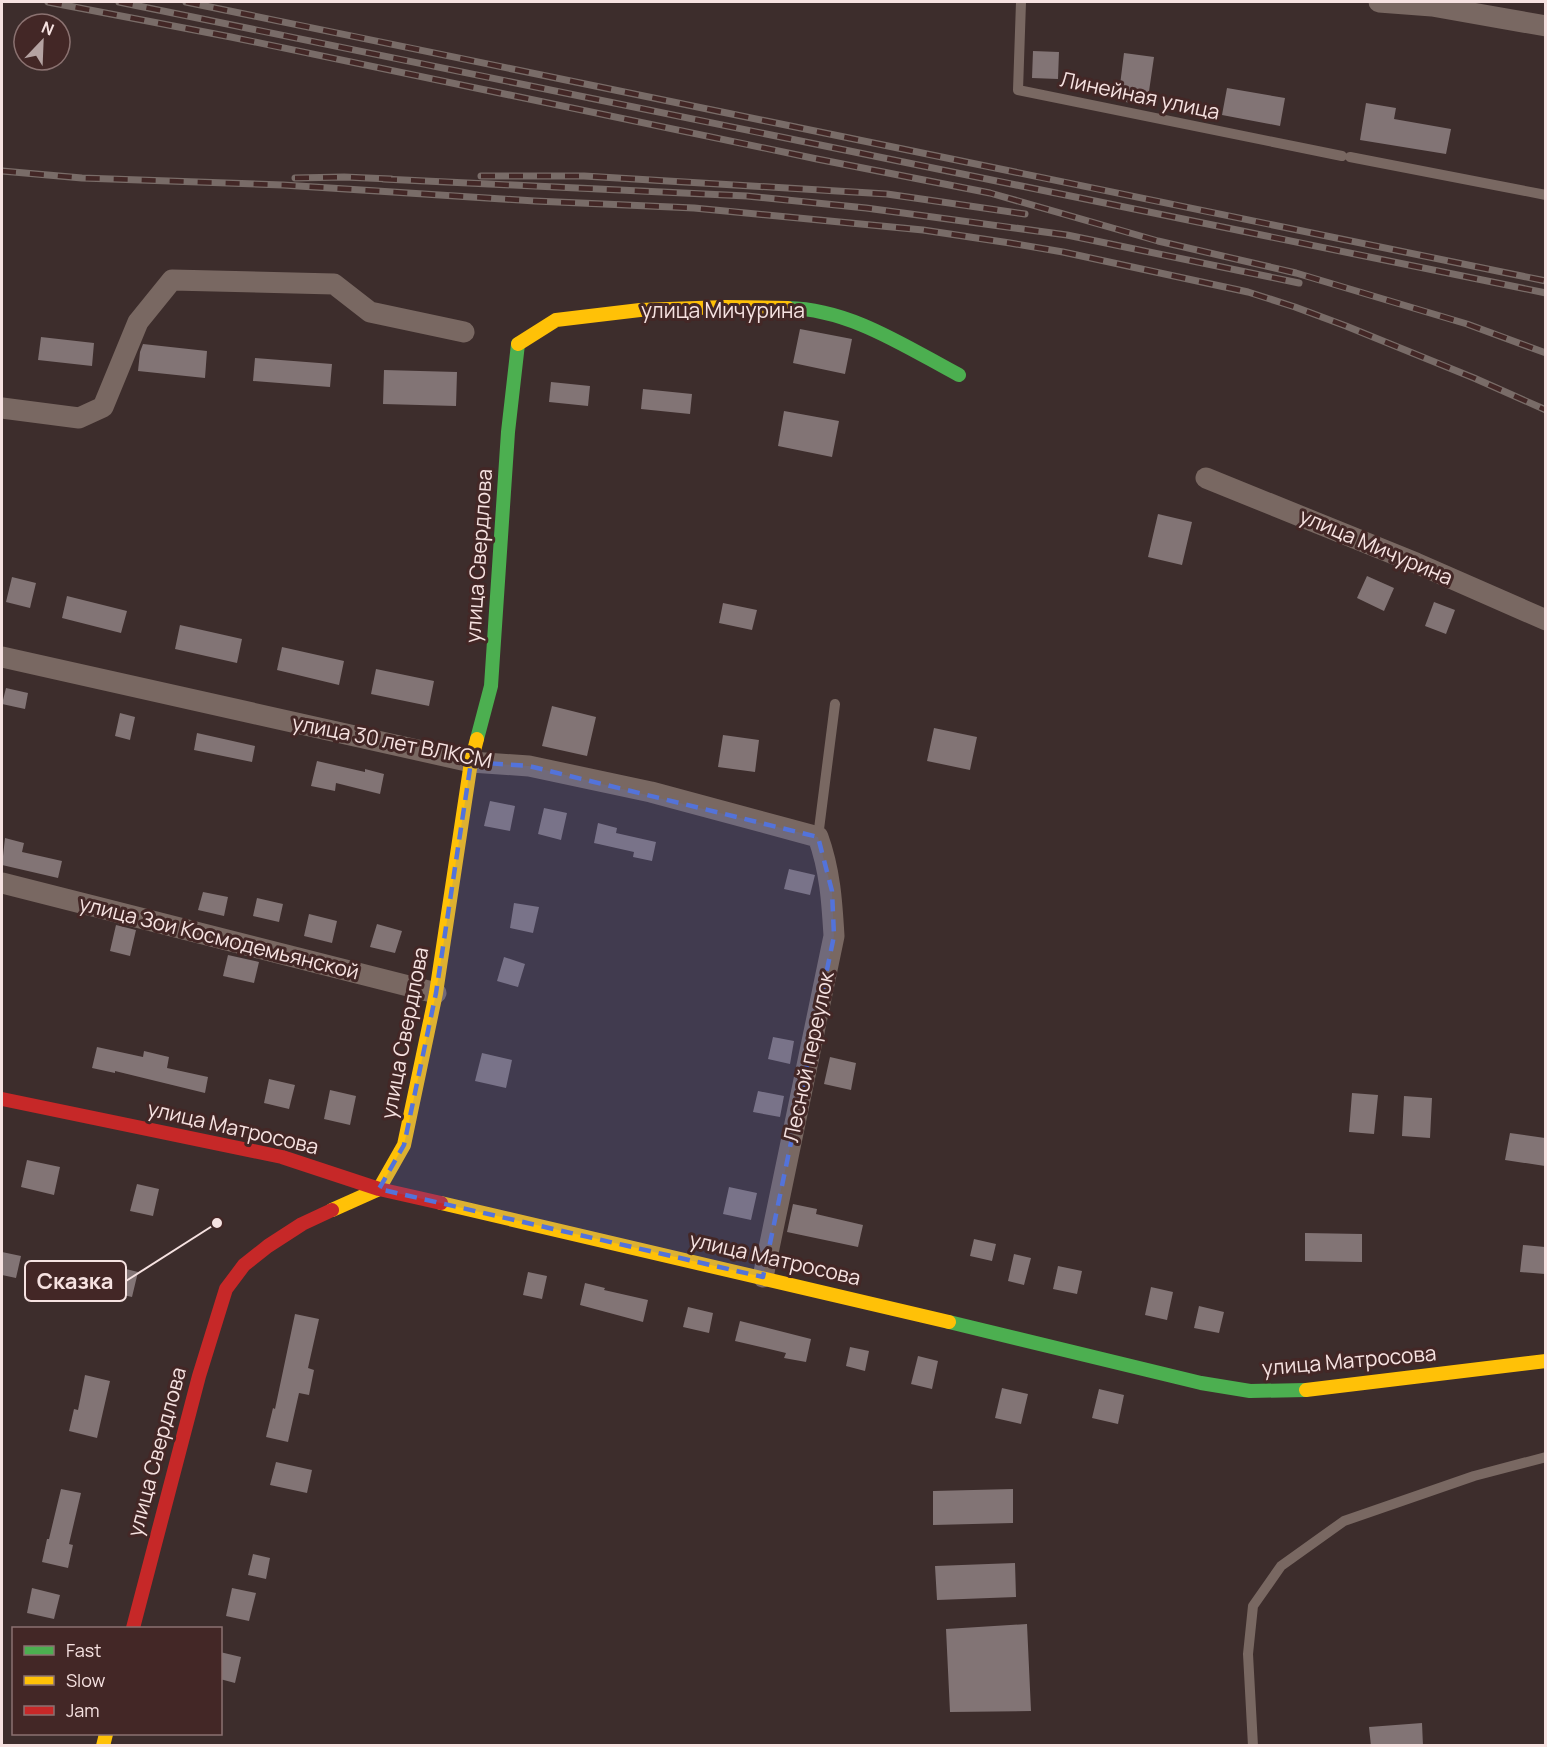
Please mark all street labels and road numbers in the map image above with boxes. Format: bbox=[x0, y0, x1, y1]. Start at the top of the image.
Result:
street label: Линейная улица bbox=[1058, 64, 1223, 126]
street label: улица Мичурина bbox=[641, 296, 805, 324]
street label: улица Свердлова bbox=[458, 468, 498, 644]
street label: улица Мичурина bbox=[1295, 501, 1457, 591]
street label: улица 30 лет ВЛКСМ bbox=[290, 708, 495, 774]
street label: улица Зои Космодемьянской bbox=[76, 889, 362, 985]
street label: улица Свердлова bbox=[374, 944, 434, 1121]
street label: Лесной переулок bbox=[776, 968, 840, 1145]
street label: улица Матросова bbox=[145, 1094, 322, 1160]
street label: улица Матросова bbox=[687, 1225, 864, 1291]
street label: улица Матросова bbox=[1261, 1338, 1437, 1382]
street label: улица Свердлова bbox=[120, 1364, 192, 1540]

